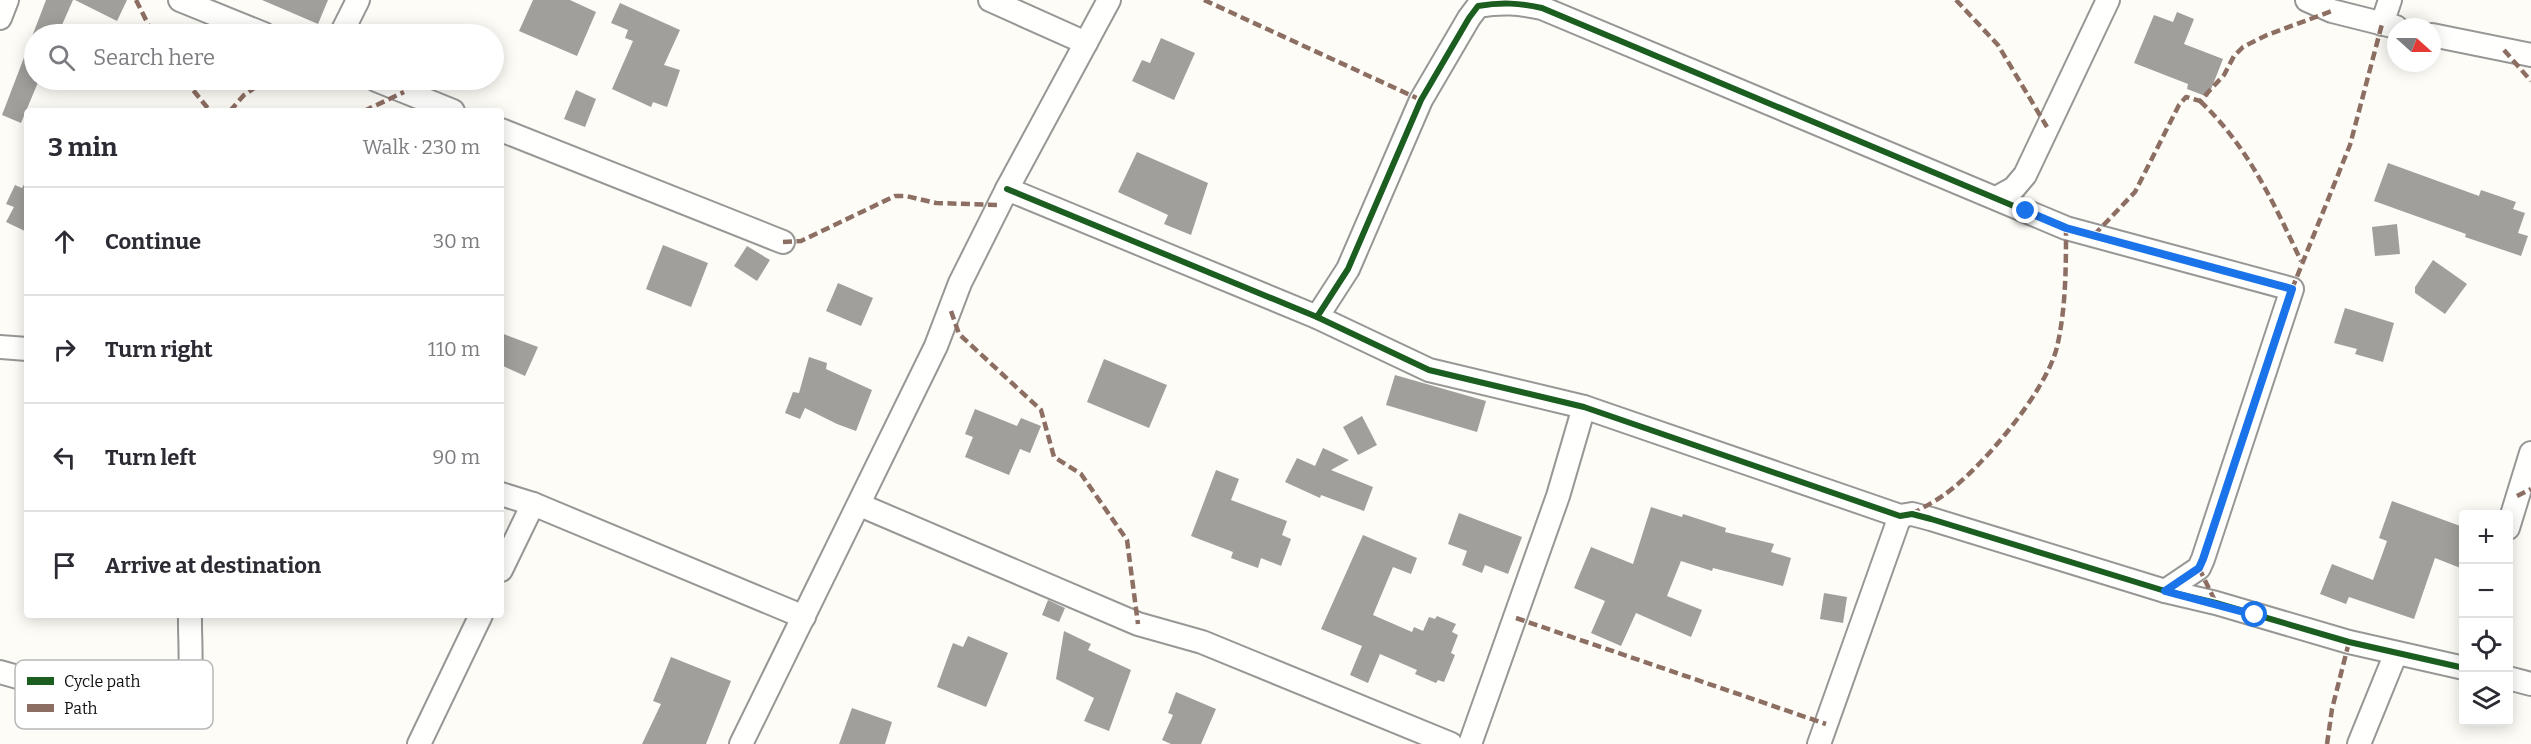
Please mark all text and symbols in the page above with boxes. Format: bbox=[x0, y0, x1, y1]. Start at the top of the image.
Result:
north arrow bbox=[2387, 18, 2441, 72]
search box bbox=[24, 24, 504, 90]
icon: search bbox=[45, 41, 78, 74]
text: Search here bbox=[93, 44, 215, 71]
text: 3 min bbox=[48, 132, 117, 163]
text: Walk · 230 m bbox=[363, 135, 480, 159]
route end bbox=[2012, 197, 2038, 223]
icon: ahead bbox=[48, 225, 81, 258]
text: Continue bbox=[105, 228, 201, 255]
text: 30 m bbox=[433, 229, 480, 253]
icon: right bbox=[48, 333, 81, 366]
text: Turn right bbox=[105, 336, 213, 363]
text: 110 m bbox=[428, 337, 480, 361]
icon: left bbox=[48, 441, 81, 474]
text: Turn left bbox=[105, 444, 197, 471]
text: 90 m bbox=[432, 445, 480, 469]
map controls bbox=[2459, 510, 2513, 726]
button: + bbox=[2459, 510, 2513, 564]
icon: arrive bbox=[48, 549, 81, 582]
text: Arrive at destination bbox=[105, 552, 321, 579]
button: − bbox=[2459, 564, 2513, 618]
route start bbox=[2241, 601, 2267, 627]
button: locate bbox=[2459, 618, 2513, 672]
legend bbox=[15, 660, 213, 729]
text: Cycle path bbox=[64, 672, 140, 691]
button: layers bbox=[2459, 672, 2513, 726]
text: Path bbox=[64, 699, 98, 718]

